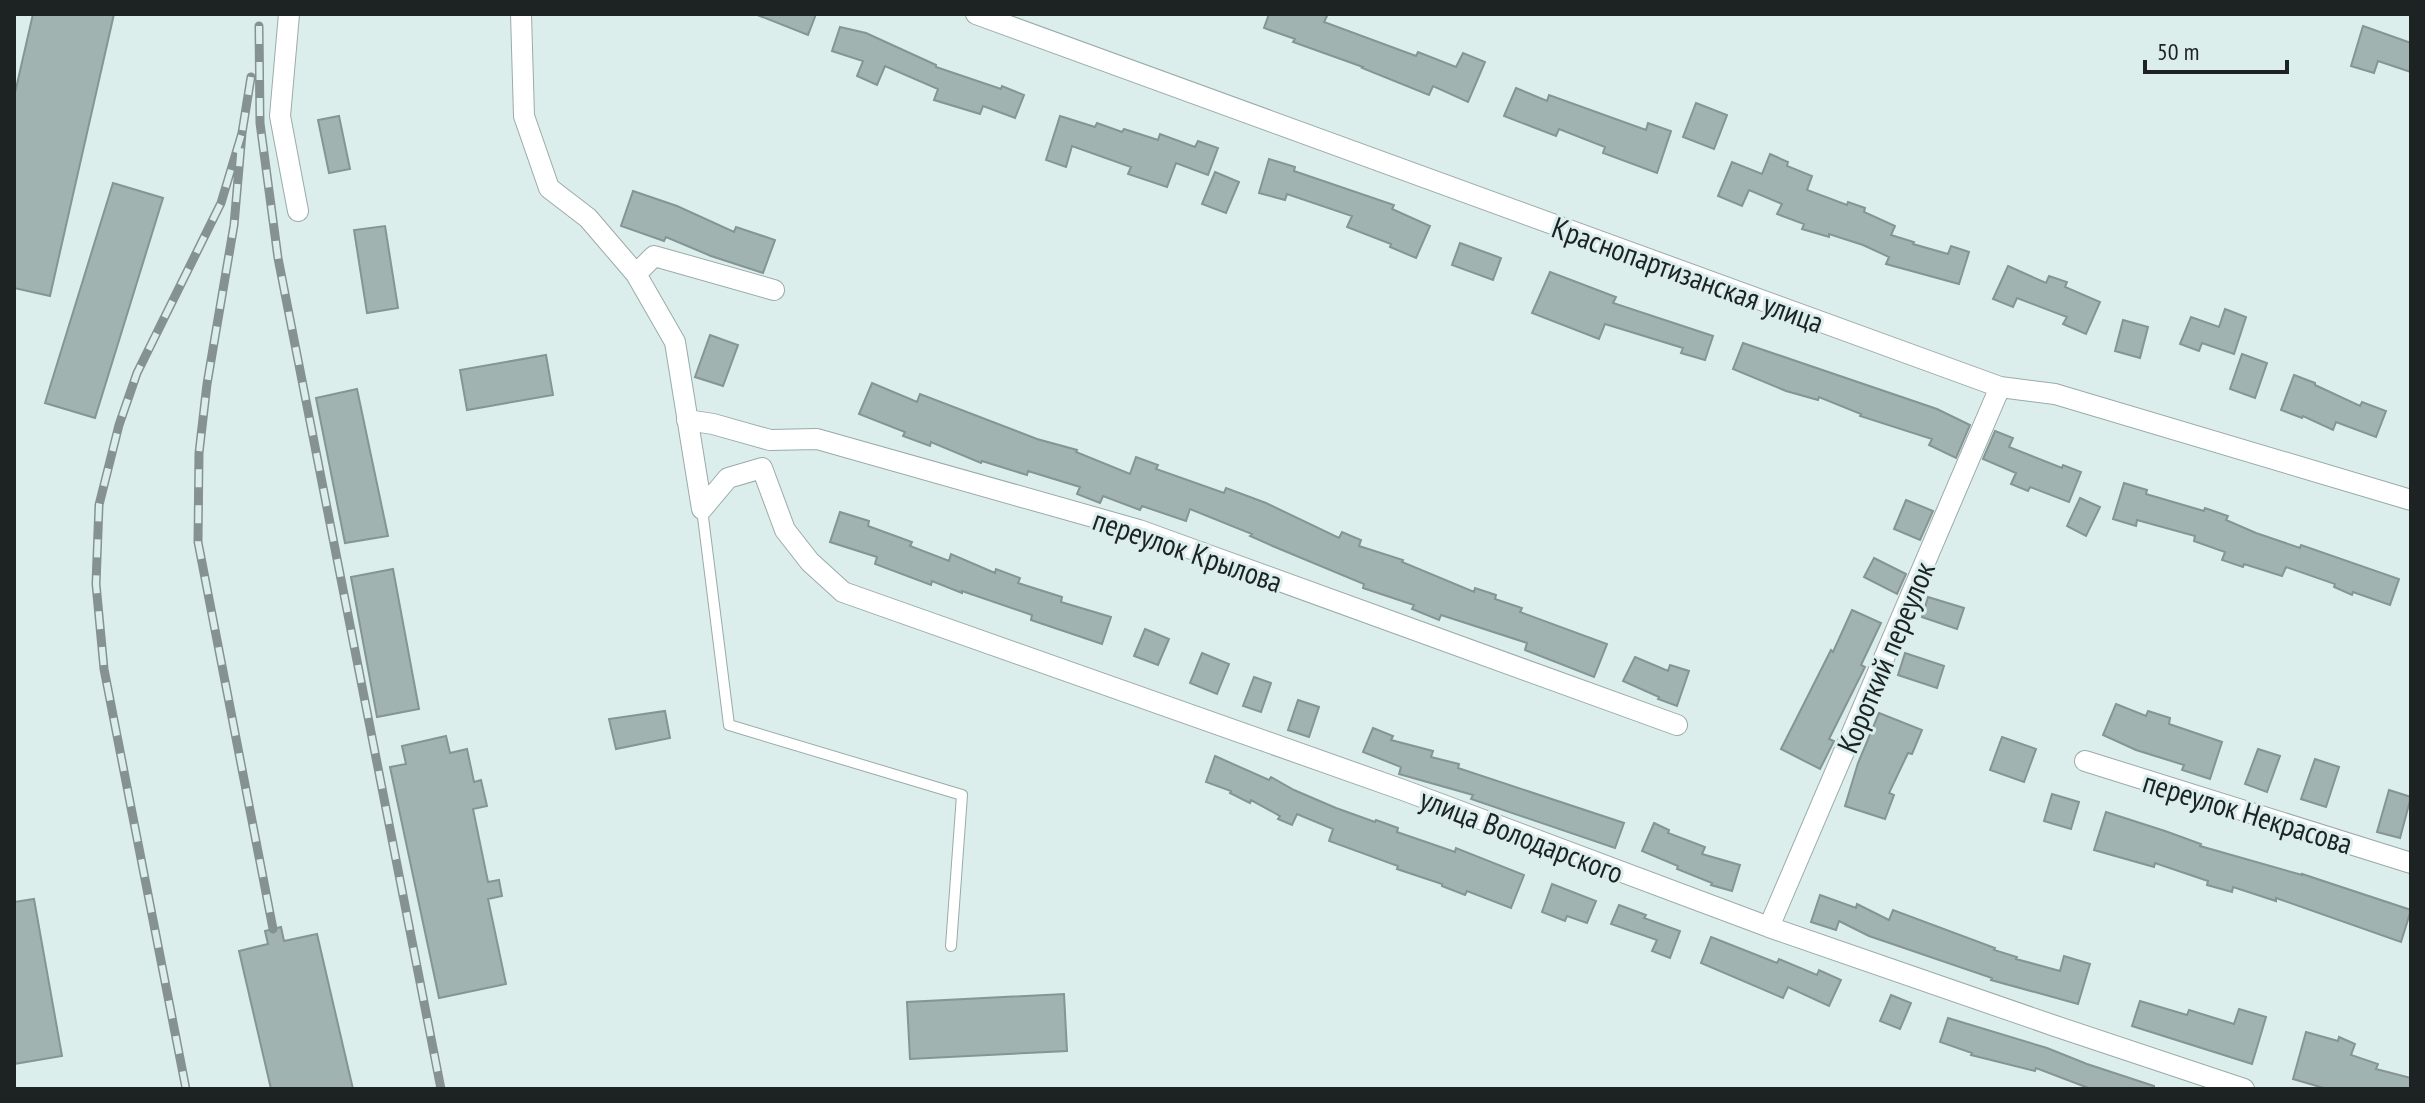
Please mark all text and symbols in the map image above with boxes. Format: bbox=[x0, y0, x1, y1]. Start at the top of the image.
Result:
scale bar bbox=[2145, 24, 2287, 74]
text: 50 m bbox=[2157, 36, 2199, 67]
street label: Краснопартизанская улица bbox=[1547, 207, 1829, 341]
street label: переулок Крылова bbox=[1088, 499, 1288, 601]
street label: Короткий переулок bbox=[1827, 555, 1943, 758]
street label: переулок Некрасова bbox=[2139, 762, 2357, 862]
street label: улица Володарского bbox=[1415, 778, 1629, 892]

